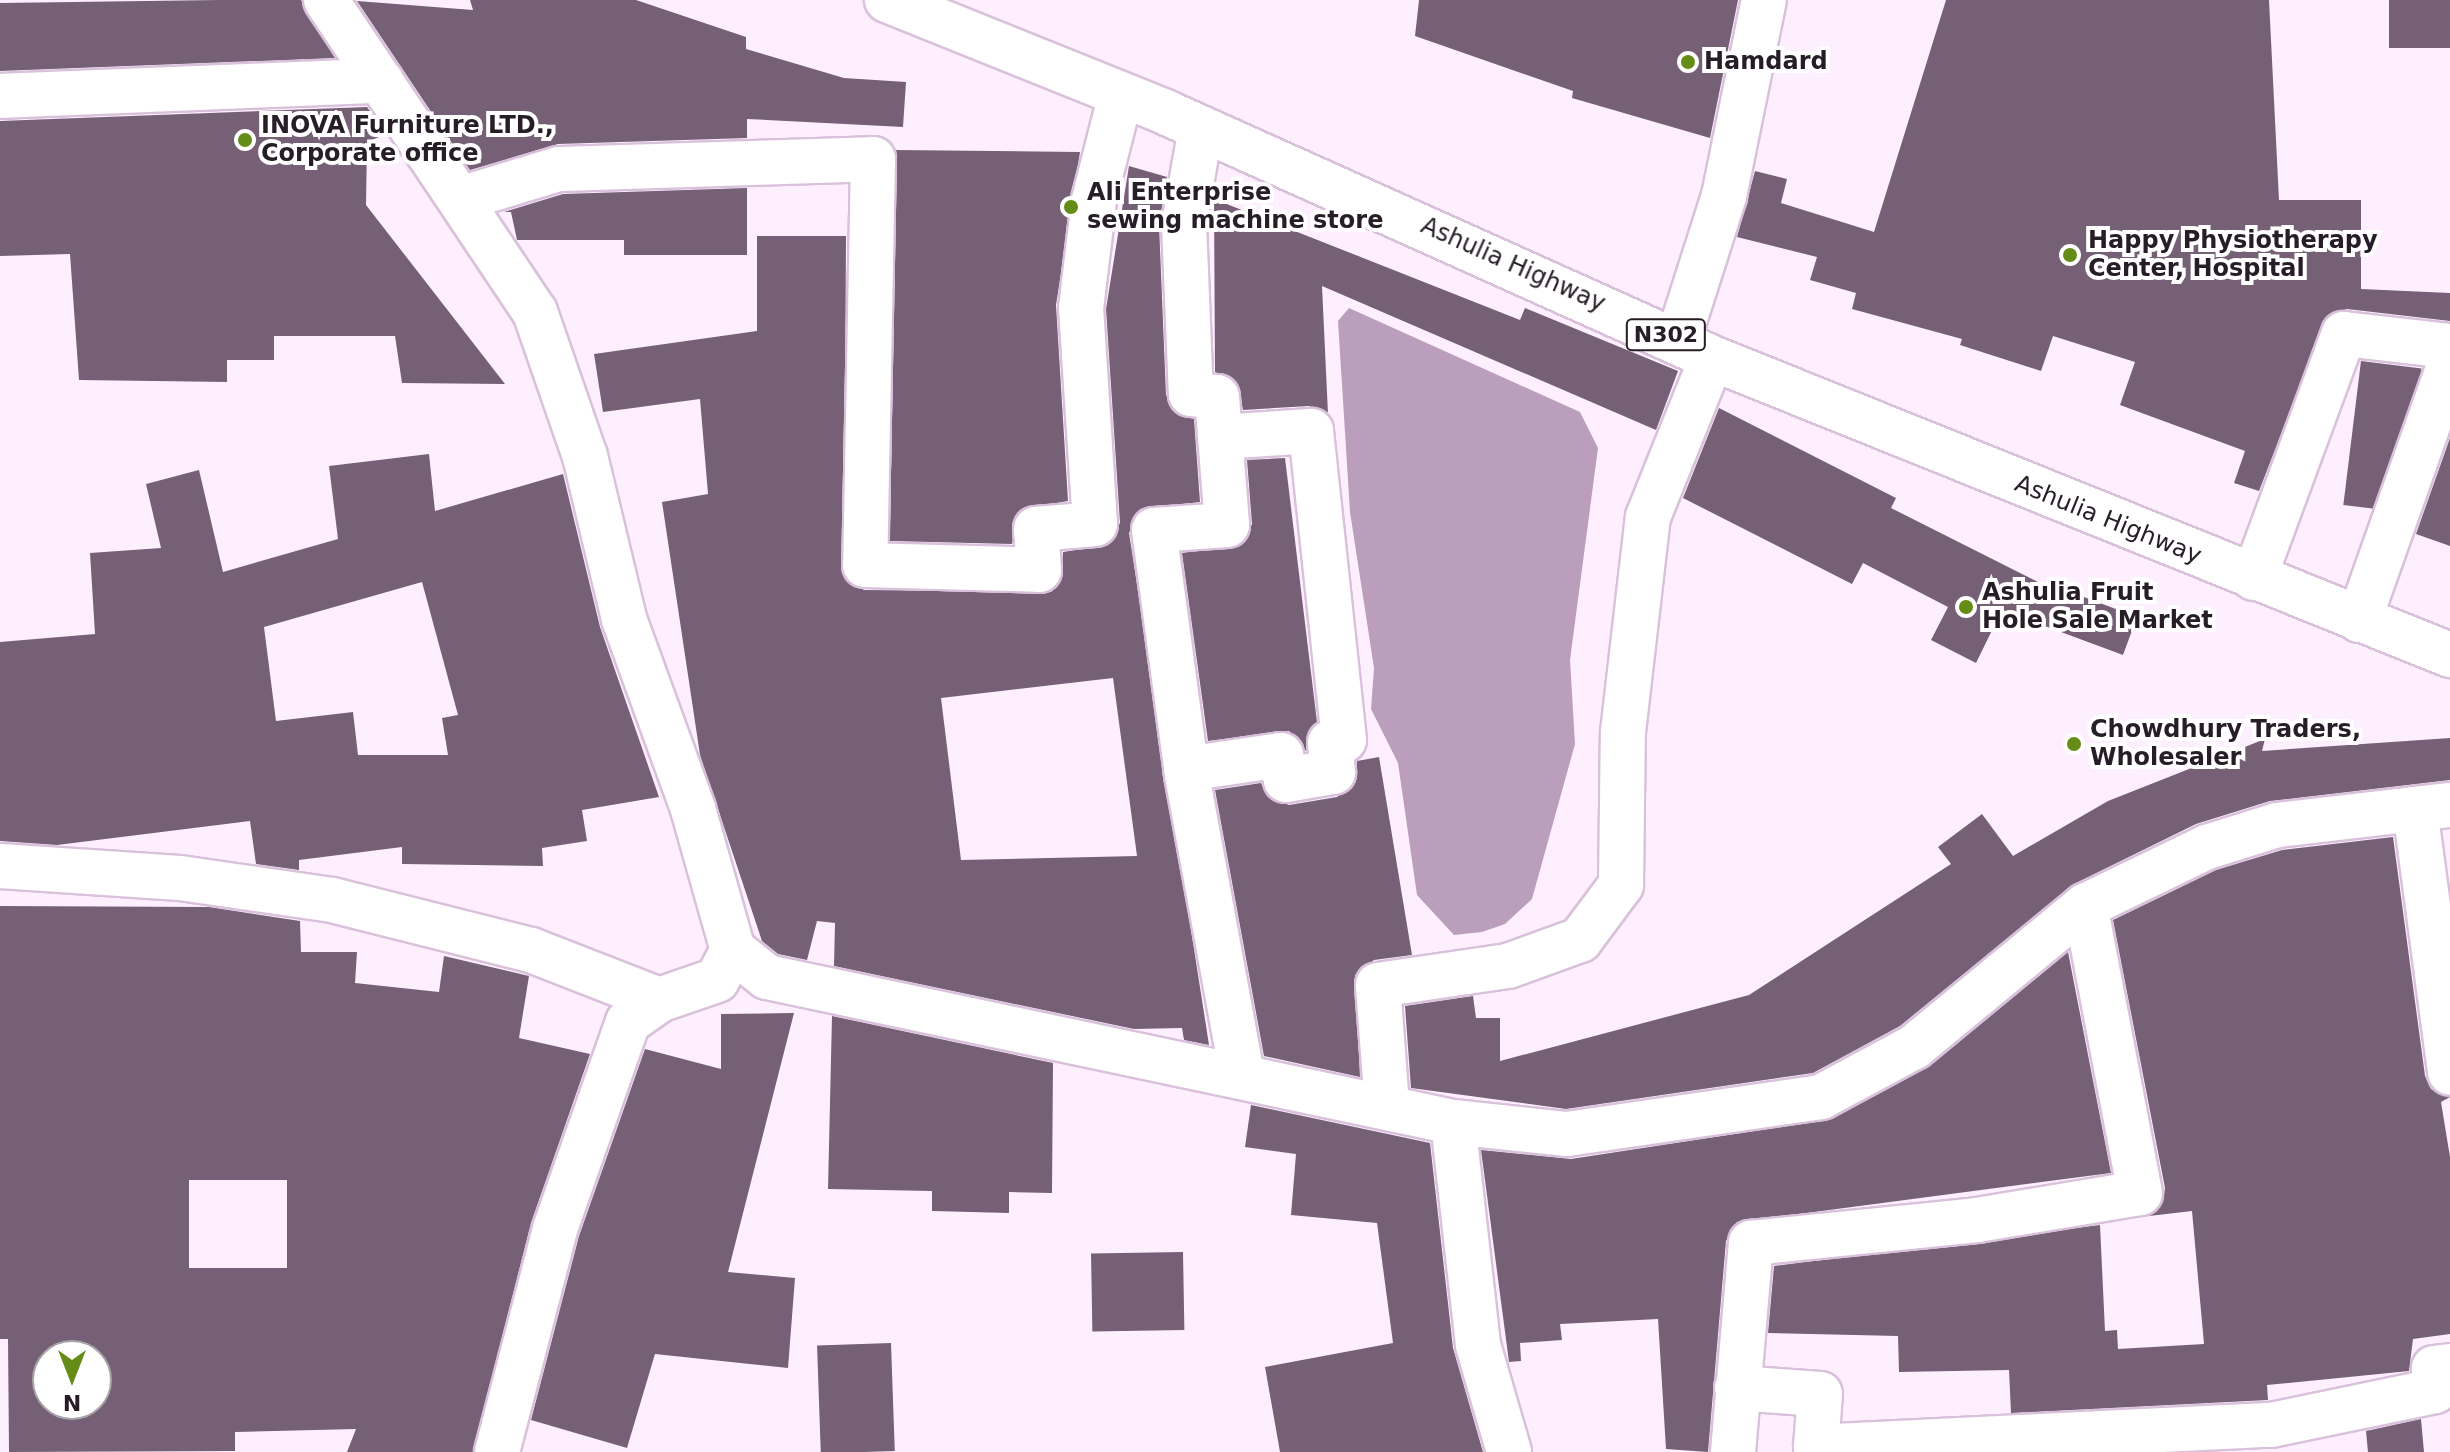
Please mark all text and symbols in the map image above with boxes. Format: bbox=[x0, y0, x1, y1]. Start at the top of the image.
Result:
place label: Hamdard bbox=[1704, 48, 1828, 76]
marker: Hamdard bbox=[1679, 53, 1697, 71]
place label: INOVA Furniture LTD., Corporate office bbox=[261, 112, 554, 168]
marker: INOVA Furniture LTD., Corporate office bbox=[236, 131, 254, 149]
place label: Ali Enterprise sewing machine store bbox=[1087, 179, 1383, 235]
marker: Ali Enterprise sewing machine store bbox=[1062, 198, 1080, 216]
street label: Ashulia Highway bbox=[1416, 211, 1610, 319]
place label: Happy Physiotherapy Center, Hospital bbox=[2088, 227, 2378, 283]
marker: Happy Physiotherapy Center, Hospital bbox=[2059, 244, 2081, 266]
road number: N302 bbox=[1624, 317, 1708, 353]
street label: Ashulia Highway bbox=[2010, 469, 2206, 571]
place label: Ashulia Fruit Hole Sale Market bbox=[1982, 579, 2213, 635]
marker: Ashulia Fruit Hole Sale Market bbox=[1957, 598, 1975, 616]
place label: Chowdhury Traders, Wholesaler bbox=[2090, 716, 2361, 772]
marker: Chowdhury Traders, Wholesaler bbox=[2065, 735, 2083, 753]
north arrow bbox=[32, 1340, 112, 1420]
text: N bbox=[63, 1390, 81, 1415]

